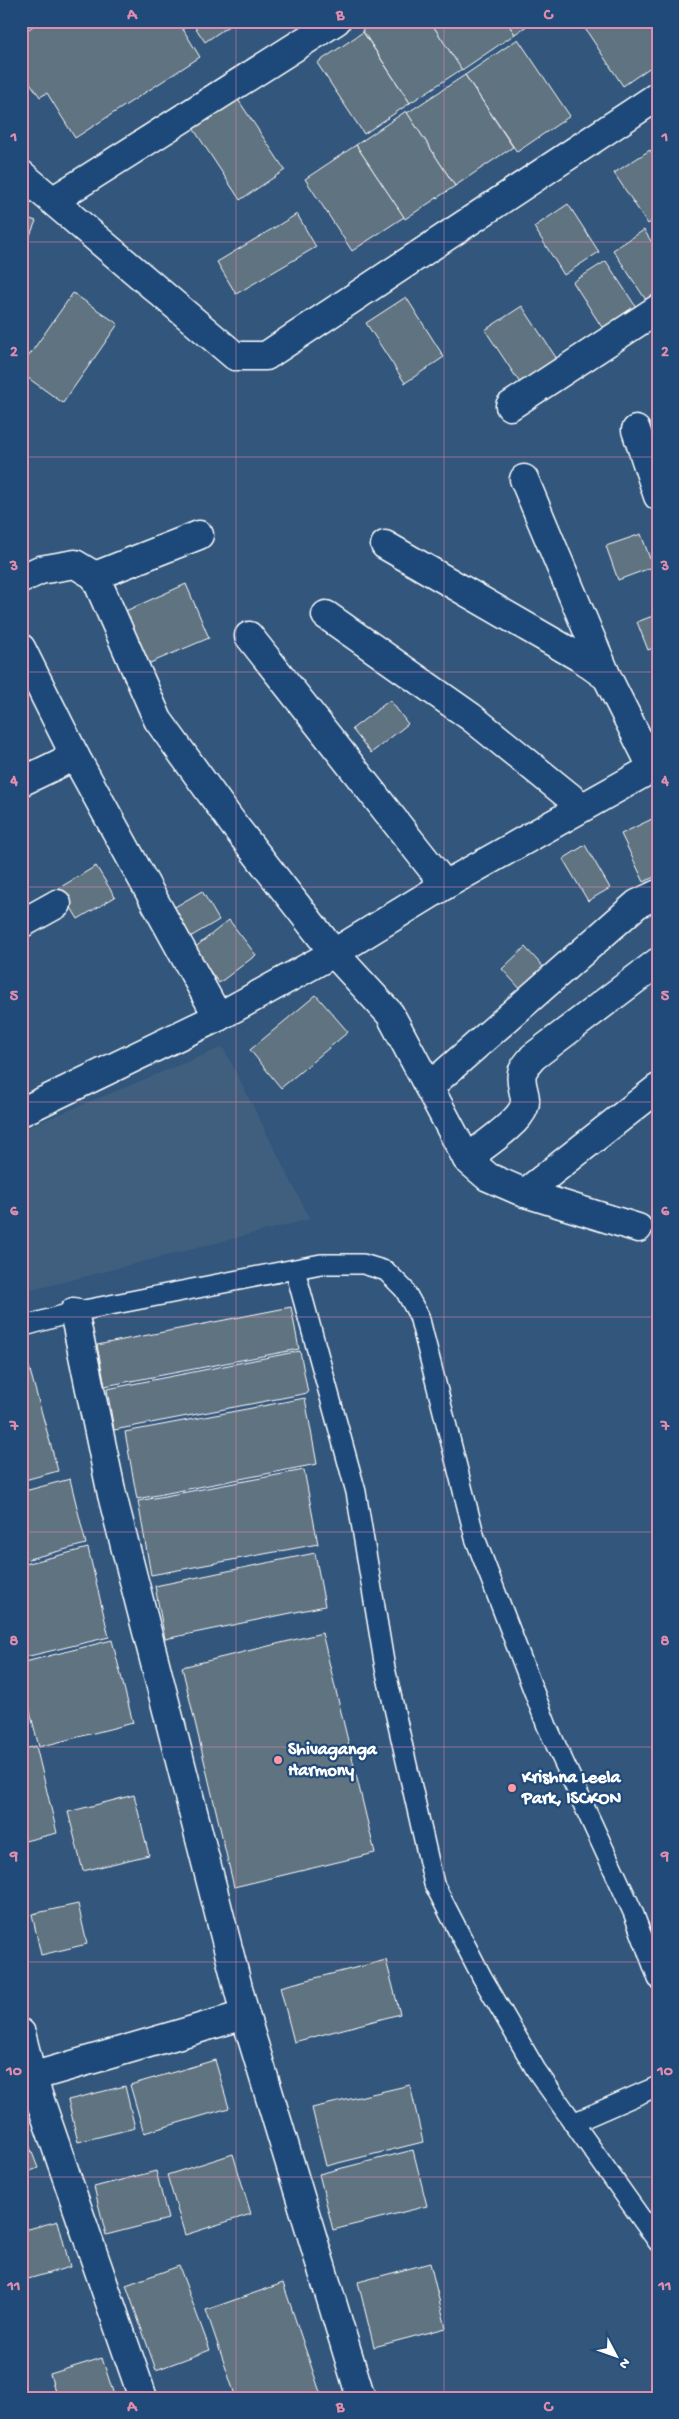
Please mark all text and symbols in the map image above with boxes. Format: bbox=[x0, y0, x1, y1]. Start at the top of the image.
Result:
text: A bbox=[126, 7, 138, 26]
text: B bbox=[335, 7, 345, 26]
text: C bbox=[543, 7, 554, 26]
text: 1 bbox=[10, 129, 17, 148]
text: 1 bbox=[661, 129, 668, 148]
text: 2 bbox=[10, 344, 18, 363]
text: 2 bbox=[661, 344, 669, 363]
text: 3 bbox=[9, 558, 18, 577]
text: 3 bbox=[660, 558, 669, 577]
text: 4 bbox=[9, 773, 18, 792]
text: 4 bbox=[660, 773, 669, 792]
text: 5 bbox=[10, 988, 19, 1007]
text: 5 bbox=[661, 988, 670, 1007]
text: 6 bbox=[10, 1203, 19, 1222]
text: 6 bbox=[661, 1203, 670, 1222]
text: 7 bbox=[9, 1418, 19, 1437]
text: 7 bbox=[660, 1418, 670, 1437]
text: 8 bbox=[10, 1633, 19, 1652]
text: 8 bbox=[661, 1633, 670, 1652]
place label: Shivaganga Harmony bbox=[288, 1740, 378, 1782]
marker: Shivaganga Harmony bbox=[272, 1754, 284, 1766]
place label: Krishna Leela Park, ISCKON bbox=[521, 1768, 621, 1810]
marker: Krishna Leela Park, ISCKON bbox=[506, 1782, 518, 1794]
text: 9 bbox=[9, 1848, 18, 1867]
text: 9 bbox=[660, 1848, 669, 1867]
text: 10 bbox=[5, 2063, 22, 2082]
text: 10 bbox=[656, 2063, 673, 2082]
text: 11 bbox=[7, 2278, 20, 2297]
text: 11 bbox=[658, 2278, 671, 2297]
north arrow bbox=[592, 2332, 642, 2382]
text: N bbox=[615, 2354, 633, 2372]
text: A bbox=[126, 2399, 138, 2418]
text: B bbox=[335, 2399, 345, 2418]
text: C bbox=[543, 2399, 554, 2418]

